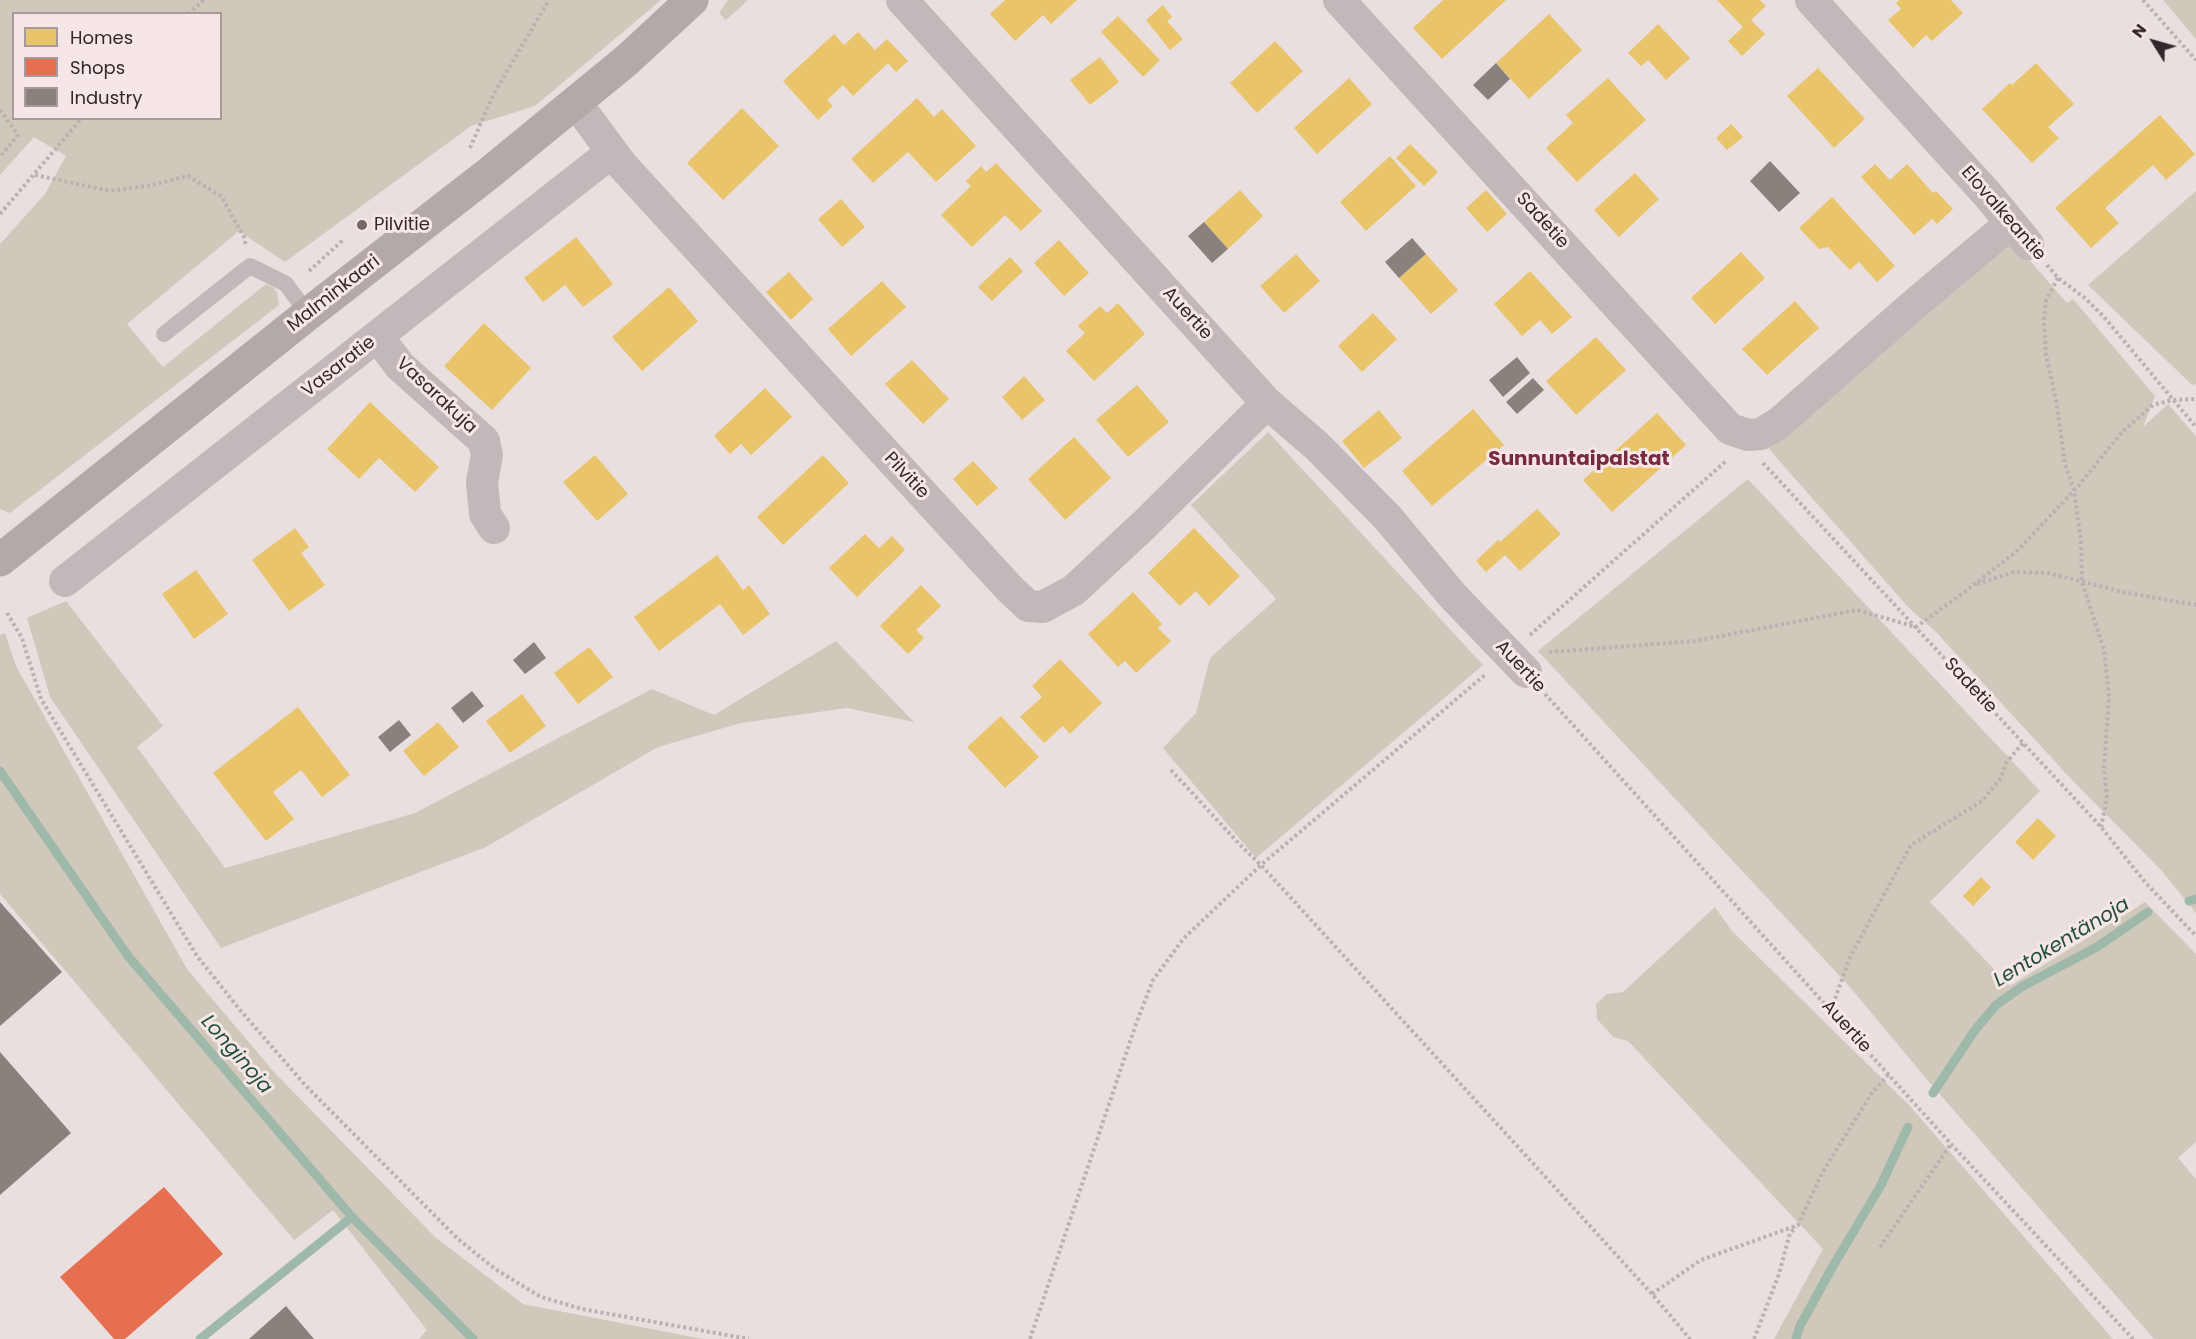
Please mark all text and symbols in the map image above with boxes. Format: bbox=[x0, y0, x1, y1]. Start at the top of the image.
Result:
legend bbox=[12, 12, 222, 120]
north arrow bbox=[2124, 12, 2184, 72]
text: N bbox=[2126, 19, 2152, 43]
text: Homes bbox=[70, 25, 133, 50]
text: Shops bbox=[70, 55, 125, 80]
text: Industry bbox=[70, 85, 142, 110]
street label: Elovalkeantie bbox=[1956, 162, 2050, 266]
street label: Sadetie bbox=[1511, 188, 1573, 254]
place label: Pilvitie bbox=[374, 214, 430, 236]
marker: Pilvitie bbox=[355, 218, 369, 232]
street label: Malminkaari bbox=[283, 251, 385, 337]
street label: Auertie bbox=[1158, 283, 1216, 345]
street label: Vasaratie bbox=[298, 332, 380, 402]
street label: Vasarakuja bbox=[391, 353, 481, 439]
street label: Pilvitie bbox=[879, 448, 933, 504]
district label: Sunnuntaipalstat bbox=[1488, 448, 1670, 472]
street label: Auertie bbox=[1490, 636, 1550, 698]
street label: Sadetie bbox=[1939, 654, 2001, 718]
water label: Lentokentänoja bbox=[1990, 893, 2134, 993]
street label: Auertie bbox=[1817, 996, 1875, 1058]
water label: Longinoja bbox=[195, 1011, 277, 1099]

